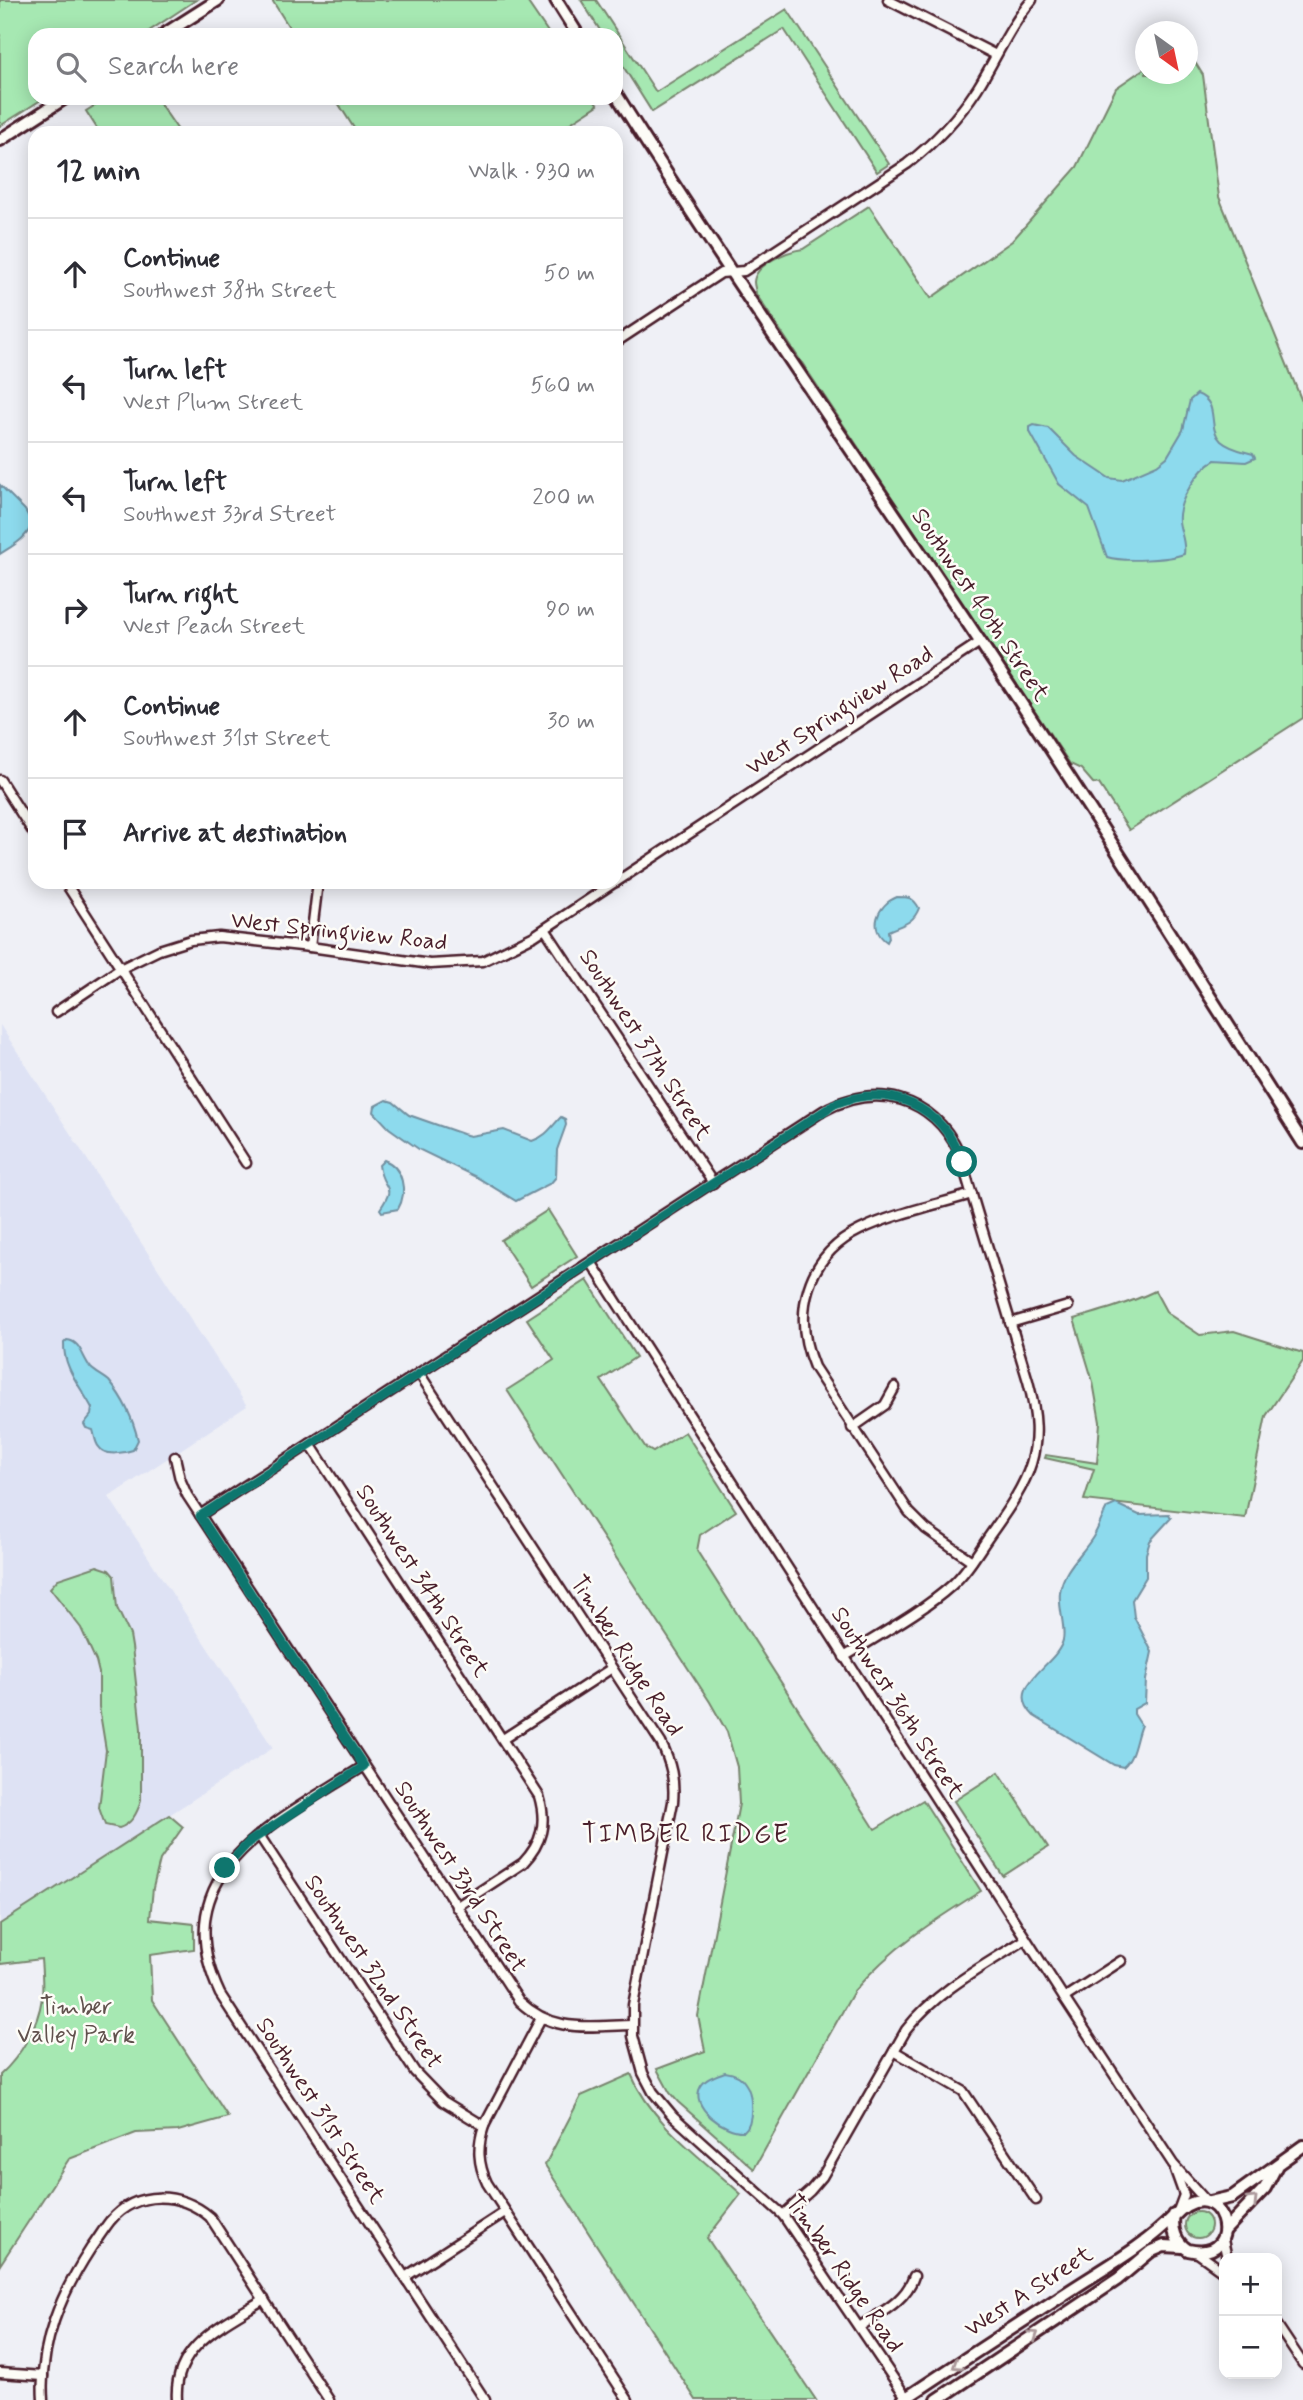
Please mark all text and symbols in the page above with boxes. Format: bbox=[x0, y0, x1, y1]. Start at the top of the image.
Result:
north arrow bbox=[1135, 21, 1198, 84]
search box bbox=[28, 28, 623, 105]
icon: search bbox=[52, 48, 90, 86]
text: Search here bbox=[108, 50, 239, 84]
text: 12 min bbox=[56, 152, 141, 191]
text: Walk · 930 m bbox=[468, 157, 595, 187]
text: Continue bbox=[123, 242, 220, 276]
icon: ahead bbox=[56, 255, 94, 293]
text: 50 m bbox=[544, 259, 595, 289]
text: Southwest 38th Street bbox=[123, 276, 337, 306]
text: Turn left bbox=[123, 354, 227, 388]
icon: left bbox=[56, 367, 94, 405]
text: 560 m bbox=[530, 371, 595, 401]
text: West Plum Street bbox=[123, 388, 303, 418]
text: Turn left bbox=[123, 466, 227, 500]
icon: left bbox=[56, 479, 94, 517]
text: 200 m bbox=[532, 483, 595, 513]
text: Southwest 33rd Street bbox=[123, 500, 336, 530]
street label: Southwest 40th Street bbox=[904, 502, 1056, 708]
text: Turn right bbox=[123, 578, 239, 612]
icon: right bbox=[56, 591, 94, 629]
text: 90 m bbox=[546, 595, 595, 625]
text: West Peach Street bbox=[123, 612, 305, 642]
street label: West Springview Road bbox=[740, 639, 941, 786]
text: Continue bbox=[123, 690, 220, 724]
icon: ahead bbox=[56, 703, 94, 741]
text: 30 m bbox=[547, 707, 595, 737]
text: Southwest 31st Street bbox=[123, 724, 331, 754]
icon: arrive bbox=[56, 815, 94, 853]
text: Arrive at destination bbox=[123, 817, 347, 851]
street label: West Springview Road bbox=[229, 905, 449, 962]
street label: Southwest 37th Street bbox=[572, 943, 718, 1147]
route start bbox=[946, 1146, 977, 1177]
street label: Southwest 34th Street bbox=[348, 1478, 496, 1684]
street label: Timber Ridge Road bbox=[562, 1570, 690, 1742]
street label: Southwest 36th Street bbox=[823, 1601, 971, 1805]
street label: Southwest 33rd Street bbox=[386, 1775, 534, 1979]
district label: TIMBER RIDGE bbox=[582, 1818, 790, 1852]
route end bbox=[209, 1852, 240, 1883]
street label: Southwest 32nd Street bbox=[296, 1869, 450, 2075]
park label: Timber Valley Park bbox=[17, 1992, 135, 2051]
street label: Southwest 31st Street bbox=[248, 2012, 392, 2210]
street label: Timber Ridge Road bbox=[778, 2189, 910, 2359]
one-way arrow bbox=[1244, 2196, 1257, 2209]
street label: West A Street bbox=[959, 2239, 1099, 2345]
map controls bbox=[1219, 2253, 1282, 2379]
button: + bbox=[1219, 2253, 1282, 2316]
button: − bbox=[1219, 2316, 1282, 2379]
one-way arrow bbox=[1027, 2330, 1040, 2343]
one-way arrow bbox=[951, 2357, 964, 2370]

